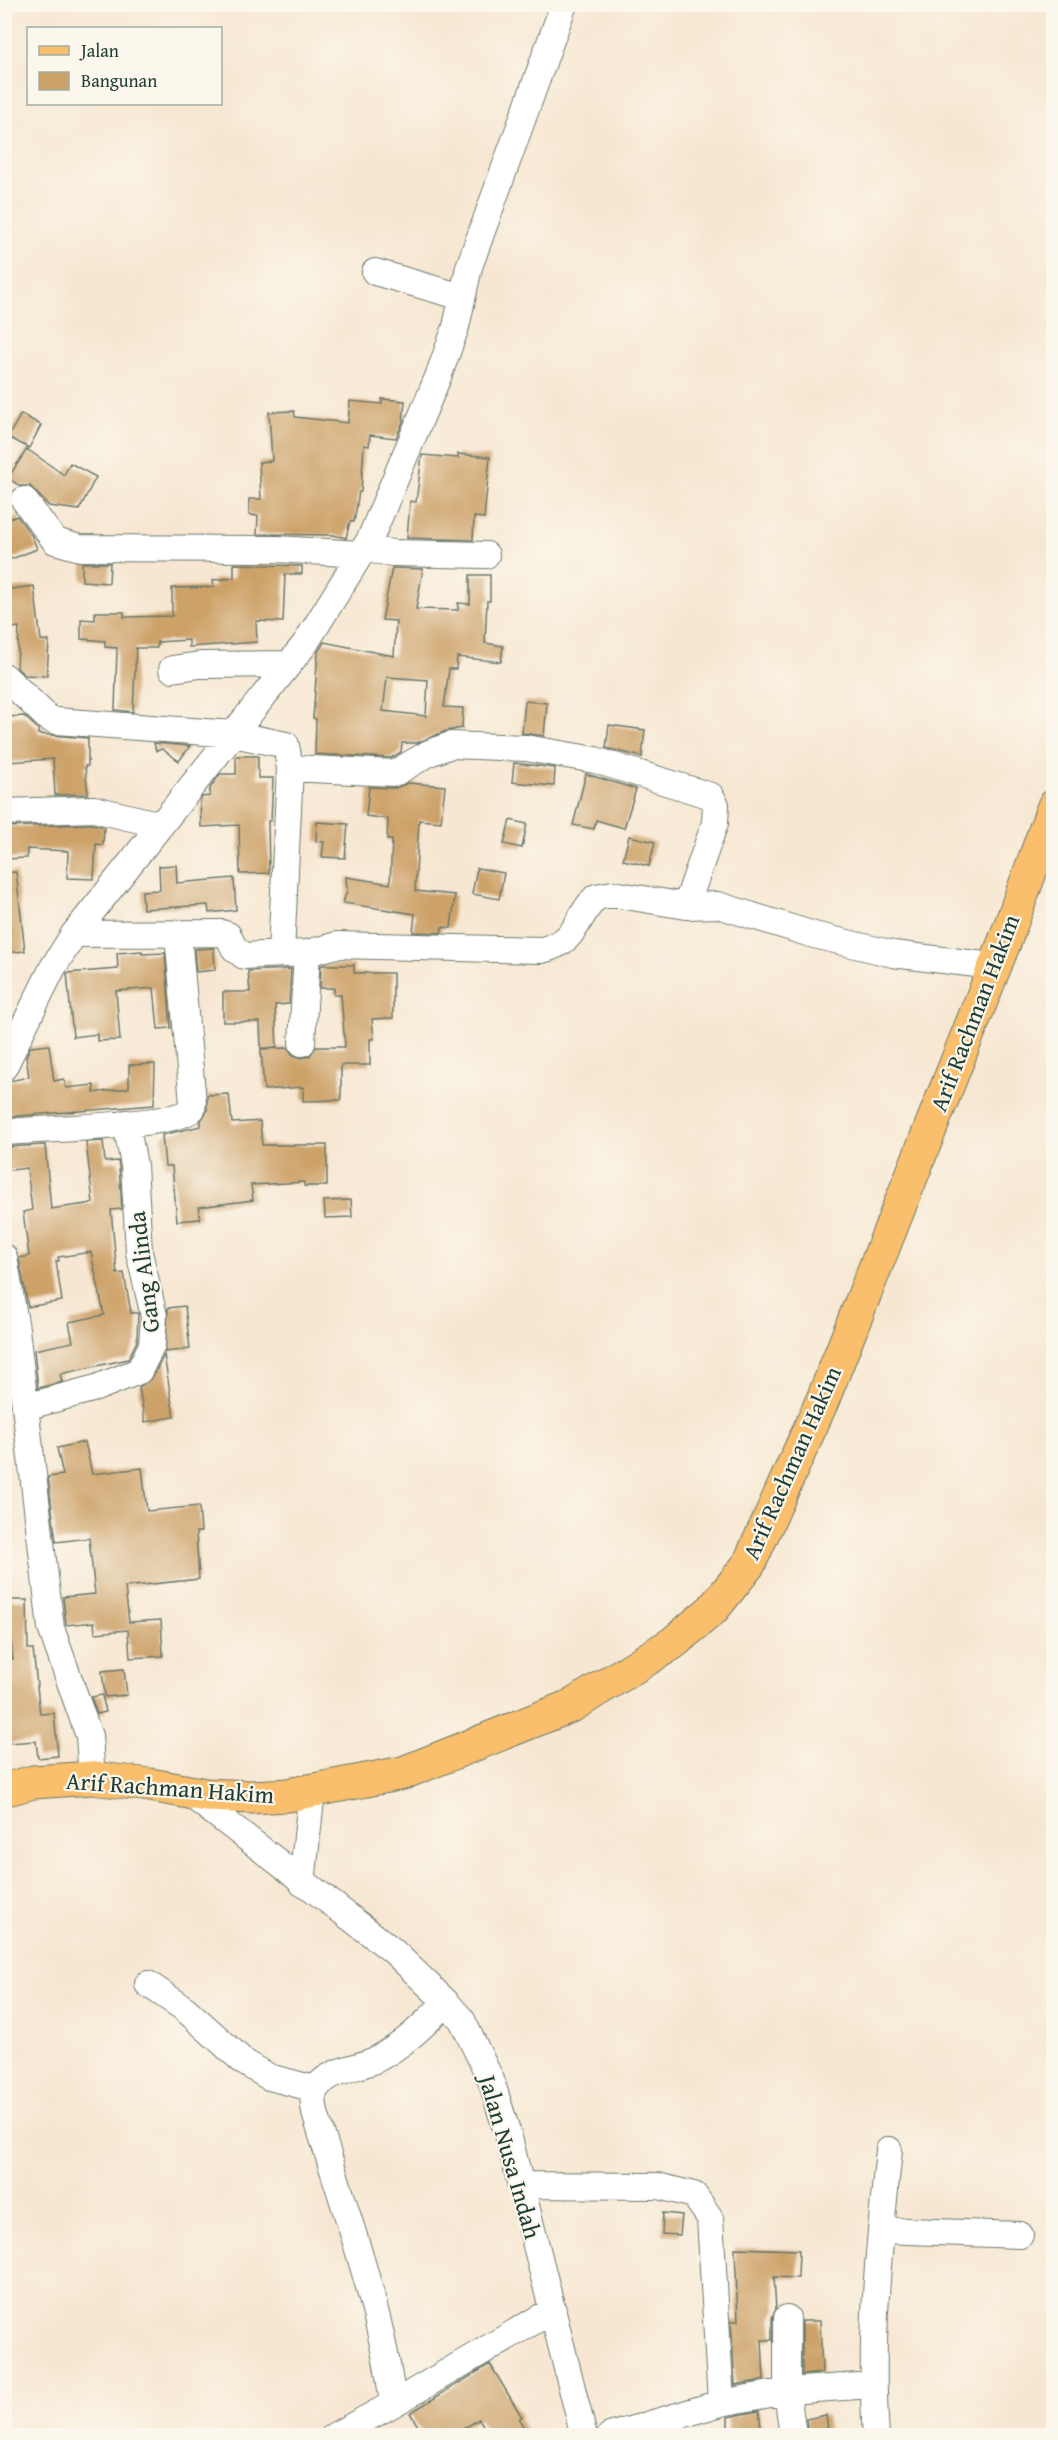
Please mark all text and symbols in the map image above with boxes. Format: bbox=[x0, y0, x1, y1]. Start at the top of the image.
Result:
legend bbox=[27, 27, 222, 105]
text: Jalan bbox=[79, 37, 119, 64]
text: Bangunan bbox=[81, 67, 157, 94]
street label: Arif Rachman Hakim bbox=[921, 909, 1028, 1116]
street label: Gang Alinda bbox=[119, 1209, 168, 1335]
street label: Arif Rachman Hakim bbox=[733, 1360, 850, 1565]
street label: Arif Rachman Hakim bbox=[65, 1763, 276, 1812]
street label: Jalan Nusa Indah bbox=[470, 2068, 551, 2243]

